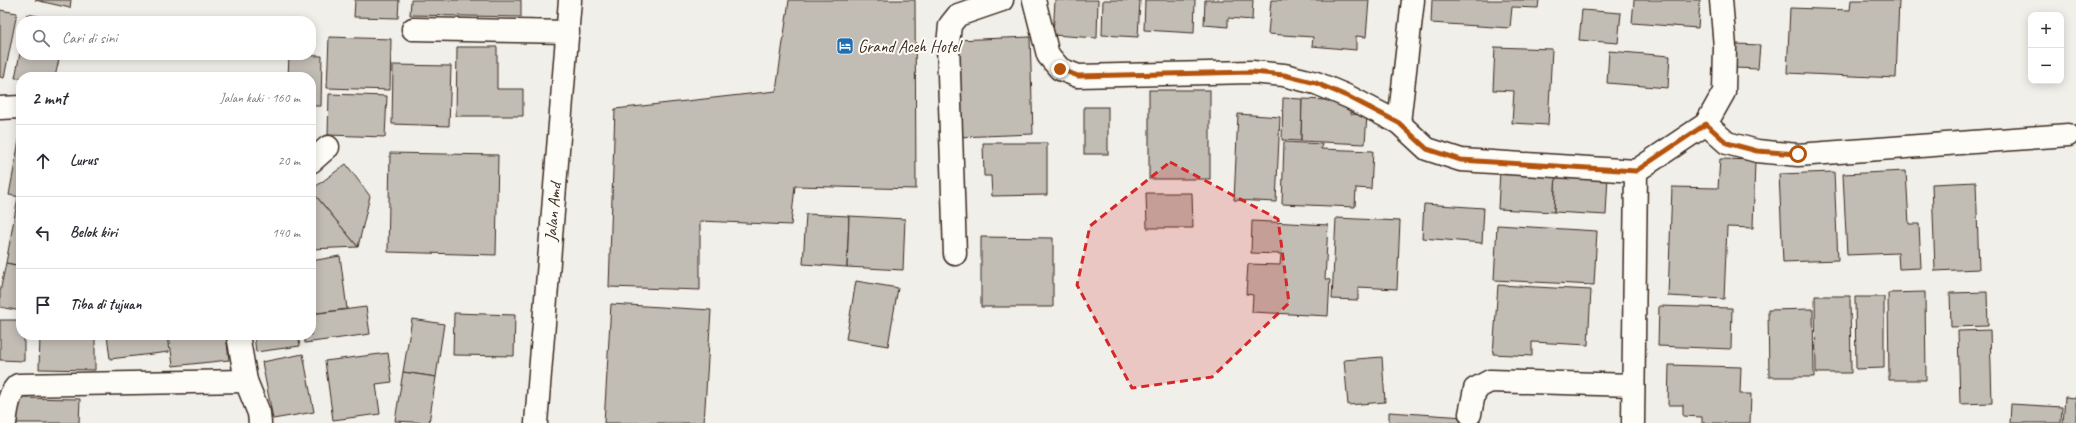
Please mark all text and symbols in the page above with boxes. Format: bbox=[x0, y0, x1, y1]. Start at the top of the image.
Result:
map controls bbox=[2028, 12, 2064, 84]
button: + bbox=[2028, 12, 2064, 48]
search box bbox=[16, 16, 316, 60]
icon: search bbox=[30, 27, 52, 49]
text: Cari di sini bbox=[62, 29, 117, 48]
hotel icon: Grand Aceh Hotel bbox=[835, 36, 855, 56]
place label: Grand Aceh Hotel bbox=[858, 36, 963, 57]
button: − bbox=[2028, 48, 2064, 84]
route end bbox=[1051, 60, 1069, 78]
text: 2 mnt bbox=[32, 88, 67, 109]
text: Jalan kaki · 160 m bbox=[220, 90, 300, 106]
route start bbox=[1789, 145, 1807, 163]
icon: ahead bbox=[32, 150, 54, 172]
text: Lurus bbox=[70, 151, 98, 170]
text: 20 m bbox=[278, 153, 300, 169]
street label: Jalan Amd bbox=[540, 180, 566, 243]
icon: left bbox=[32, 222, 54, 244]
text: Belok kiri bbox=[70, 223, 117, 242]
text: 140 m bbox=[272, 225, 300, 241]
icon: arrive bbox=[32, 294, 54, 316]
text: Tiba di tujuan bbox=[70, 295, 141, 314]

